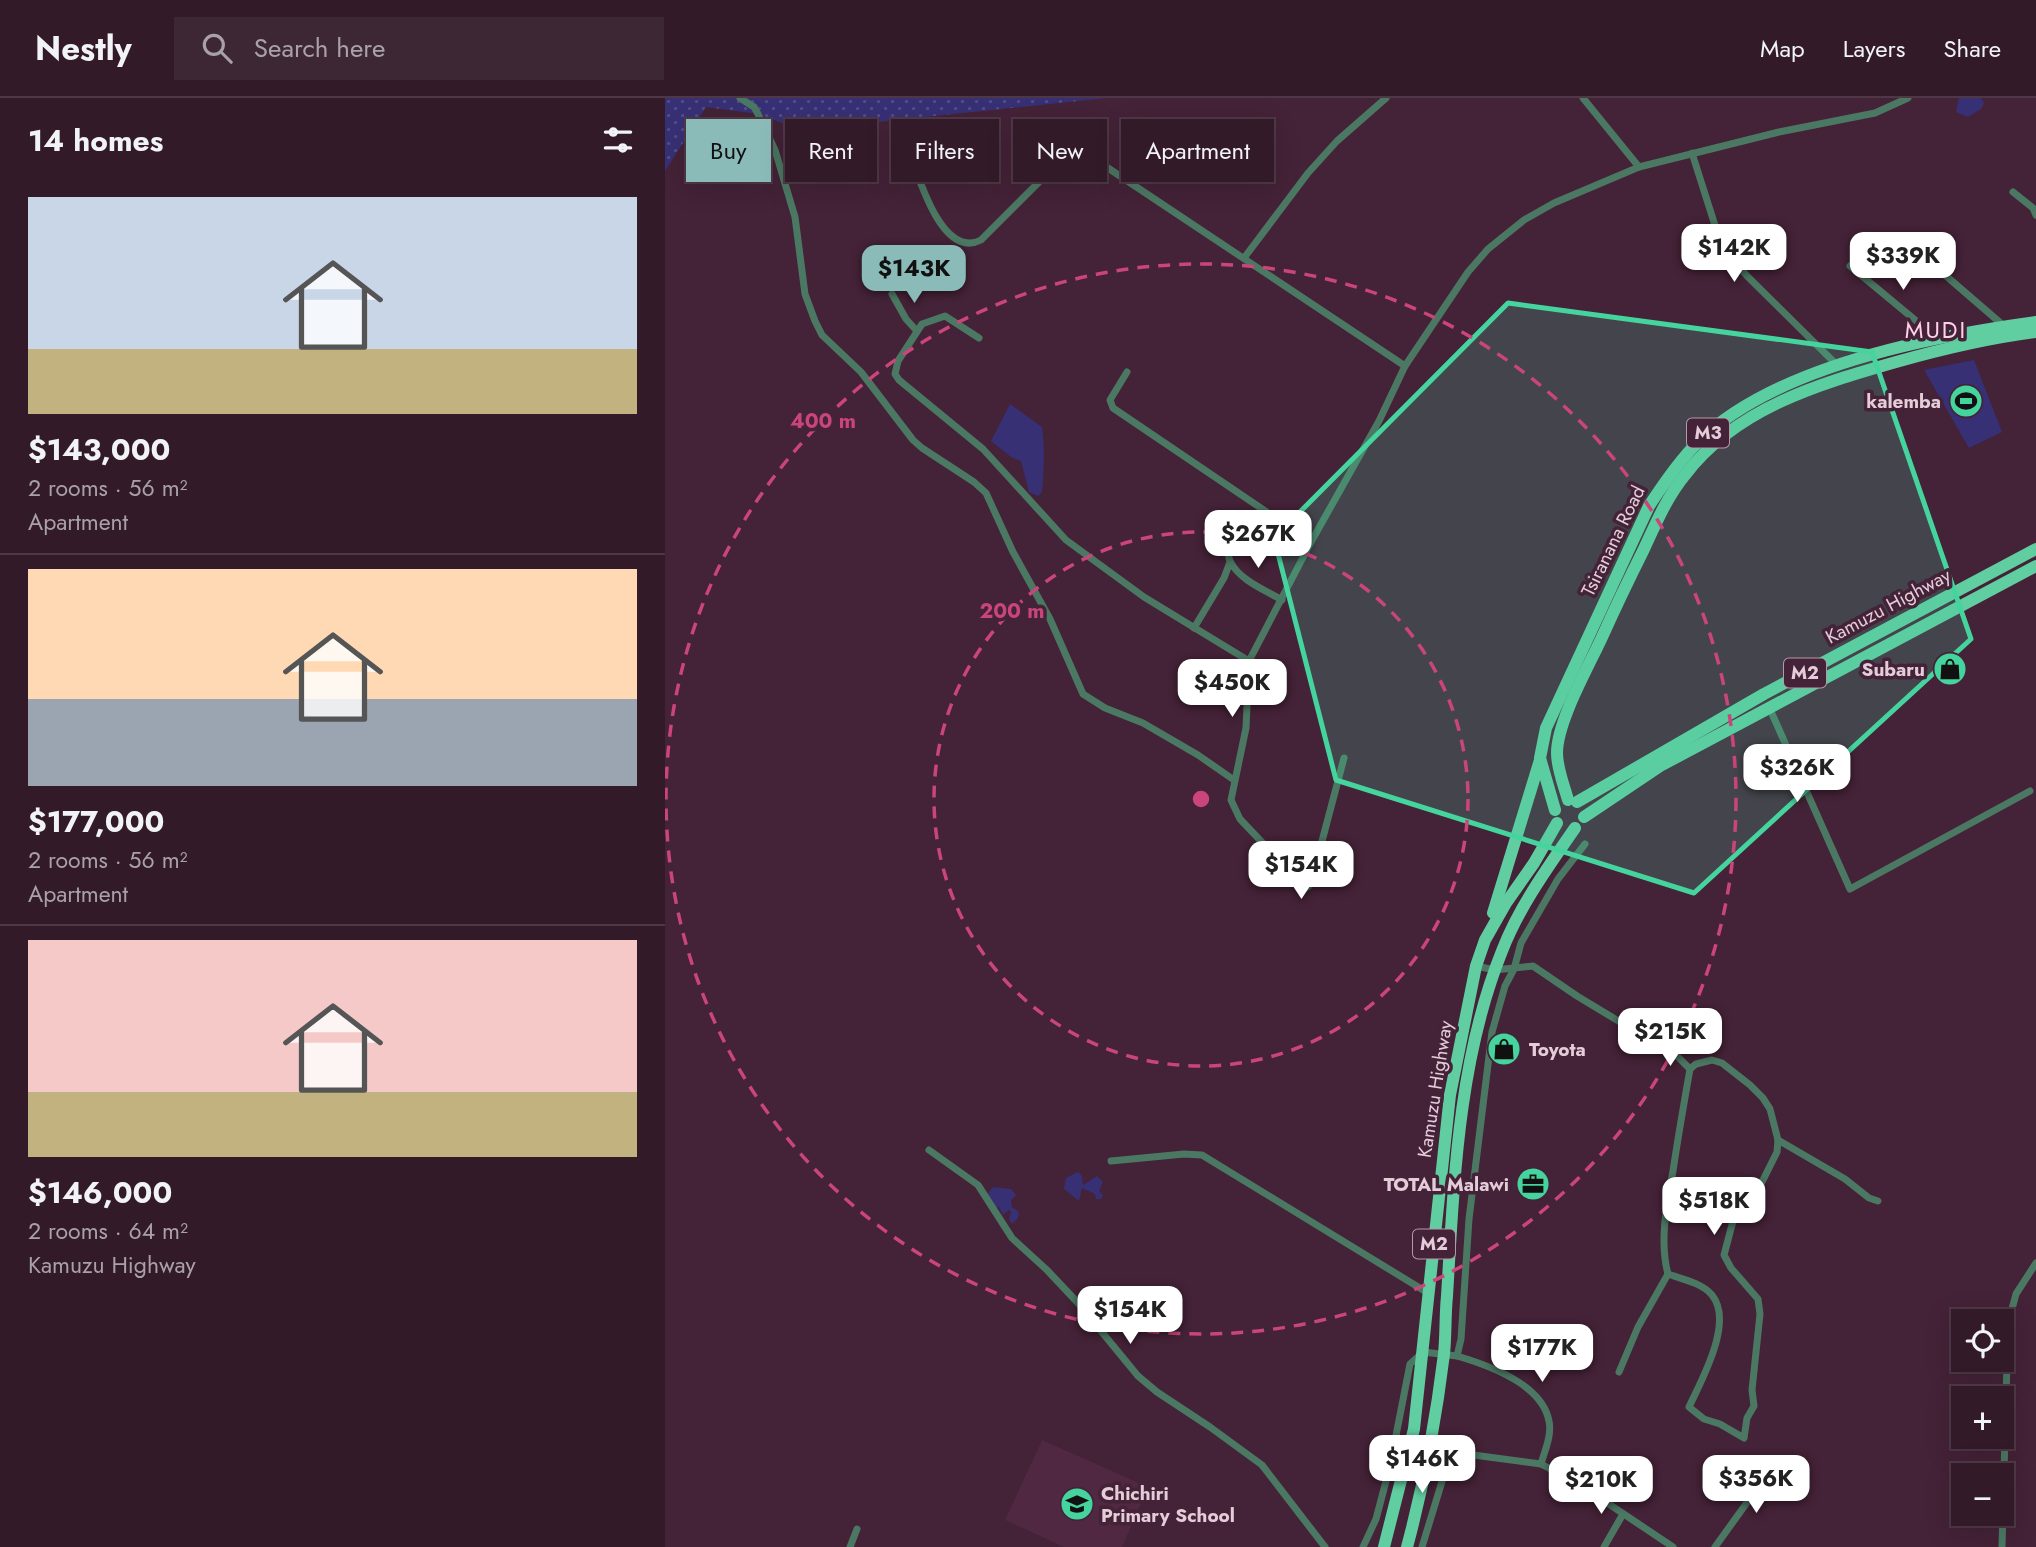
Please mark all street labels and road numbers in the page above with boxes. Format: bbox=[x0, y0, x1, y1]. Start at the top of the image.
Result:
road number: M3 bbox=[1687, 418, 1729, 447]
street label: Tsiranana Road bbox=[1575, 481, 1651, 601]
street label: Kamuzu Highway bbox=[1821, 561, 1956, 650]
road number: M2 bbox=[1784, 658, 1826, 688]
street label: Kamuzu Highway bbox=[1411, 1018, 1459, 1159]
road number: M2 bbox=[1413, 1230, 1455, 1259]

